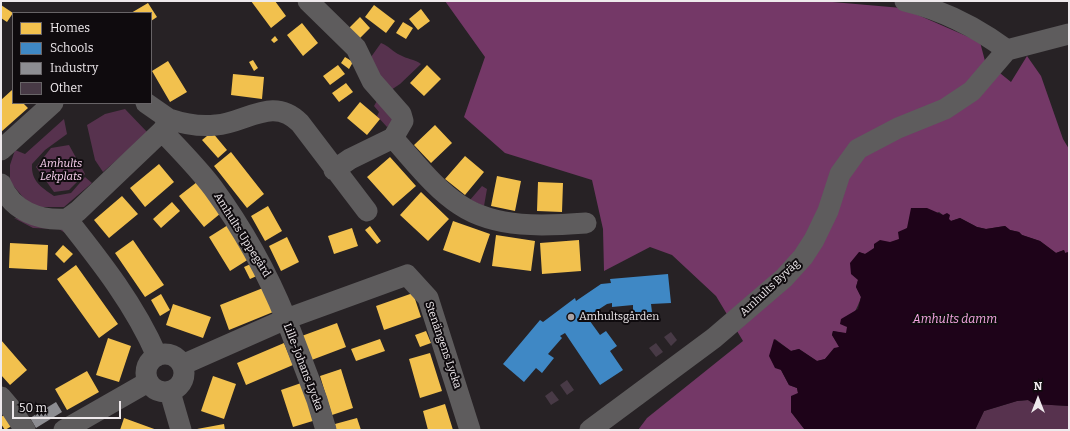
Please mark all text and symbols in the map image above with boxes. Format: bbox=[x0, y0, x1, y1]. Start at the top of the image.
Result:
legend bbox=[12, 12, 152, 104]
text: Homes bbox=[50, 21, 90, 35]
text: Schools bbox=[50, 41, 93, 55]
text: Industry bbox=[50, 61, 98, 75]
text: Other bbox=[50, 81, 82, 95]
park label: Amhults Lekplats bbox=[40, 157, 82, 183]
street label: Amhults Uppegård bbox=[211, 190, 273, 280]
street label: Amhults Byväg bbox=[737, 257, 803, 319]
street label: Stenängens Lycka bbox=[422, 300, 464, 390]
place label: Amhultsgården bbox=[579, 310, 659, 324]
marker: Amhultsgården bbox=[566, 312, 576, 322]
water label: Amhults damm bbox=[913, 313, 997, 327]
street label: Lille-Johans Lycka bbox=[280, 322, 326, 412]
north arrow bbox=[1018, 379, 1058, 419]
text: N bbox=[1034, 380, 1042, 393]
scale bar bbox=[14, 393, 123, 419]
text: 50 m bbox=[19, 401, 47, 415]

